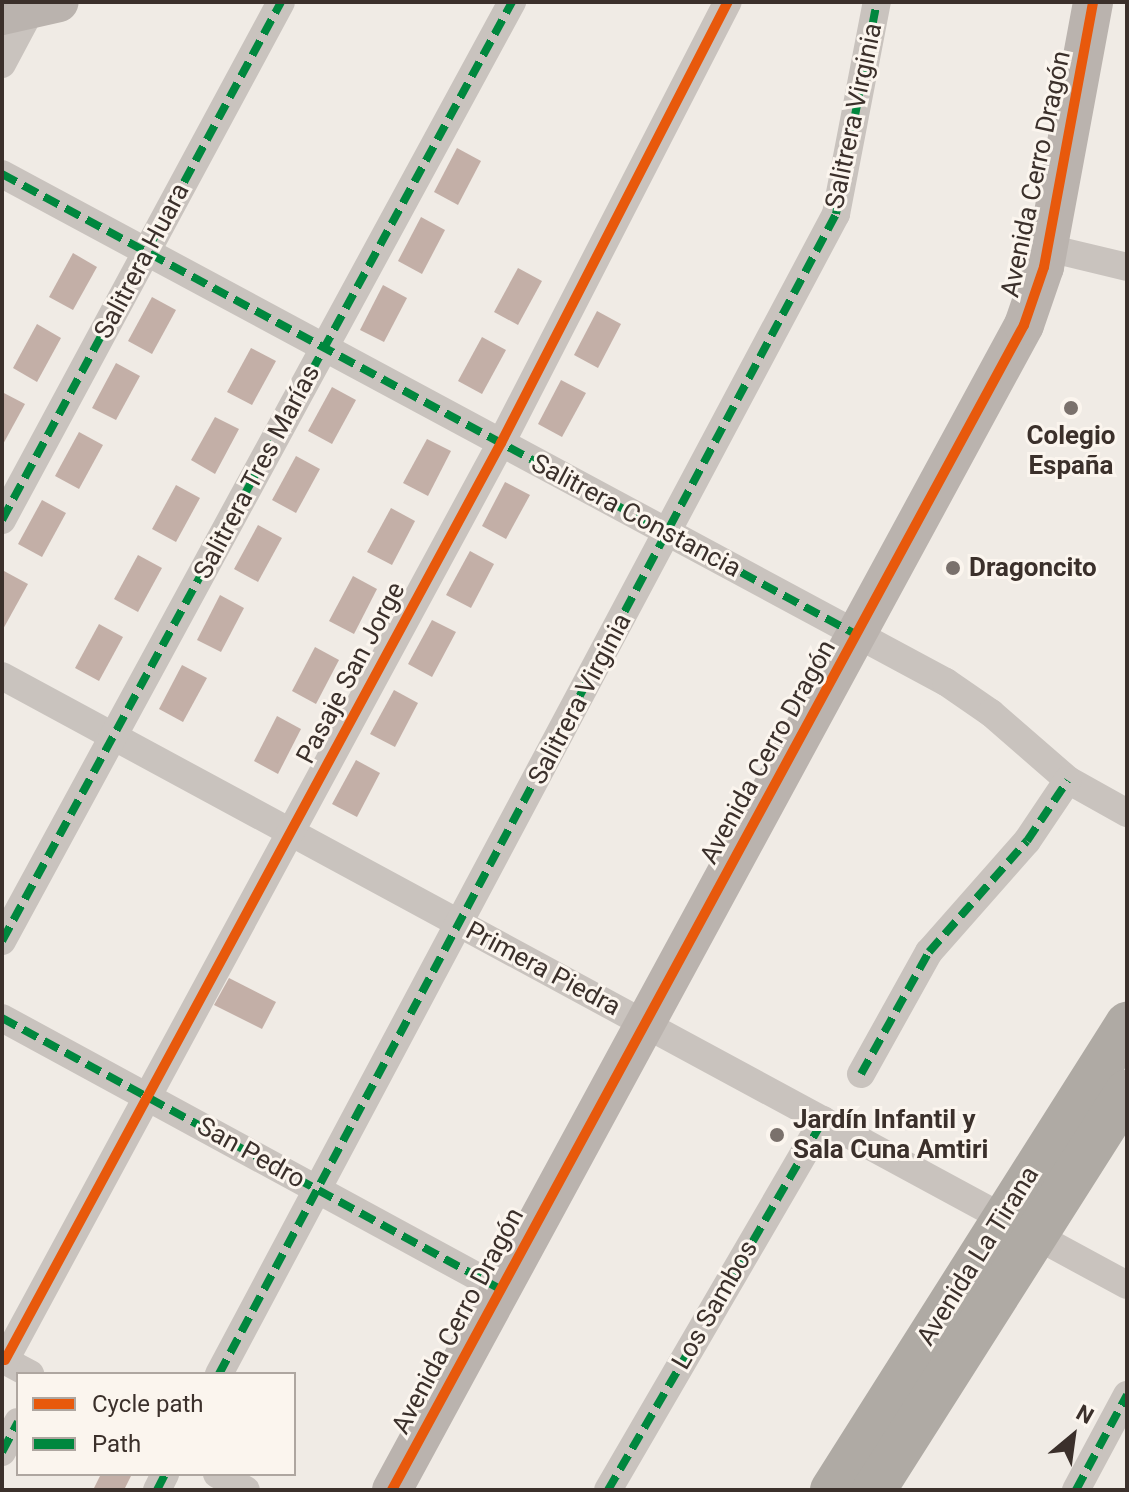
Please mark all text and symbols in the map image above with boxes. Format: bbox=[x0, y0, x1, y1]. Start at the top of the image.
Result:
street label: Salitrera Virginia bbox=[819, 20, 889, 212]
street label: Avenida Cerro Dragón bbox=[995, 48, 1077, 300]
street label: Salitrera Huara bbox=[88, 178, 196, 344]
street label: Salitrera Tres Marías bbox=[187, 359, 327, 585]
marker: Colegio España bbox=[1062, 399, 1080, 417]
place label: Colegio España bbox=[1026, 420, 1116, 482]
street label: Salitrera Constancia bbox=[526, 448, 746, 584]
place label: Dragoncito bbox=[969, 552, 1097, 584]
marker: Dragoncito bbox=[944, 559, 962, 577]
street label: Pasaje San Jorge bbox=[290, 577, 412, 769]
street label: Salitrera Virginia bbox=[522, 608, 638, 790]
street label: Avenida Cerro Dragón bbox=[693, 635, 843, 869]
street label: Primera Piedra bbox=[460, 915, 626, 1023]
place label: Jardín Infantil y Sala Cuna Amtiri bbox=[793, 1104, 988, 1166]
street label: San Pedro bbox=[192, 1111, 310, 1195]
marker: Jardín Infantil y Sala Cuna Amtiri bbox=[768, 1126, 786, 1144]
street label: Avenida La Tirana bbox=[910, 1160, 1046, 1352]
street label: Avenida Cerro Dragón bbox=[385, 1203, 531, 1439]
street label: Los Sambos bbox=[666, 1235, 764, 1375]
legend bbox=[16, 1372, 296, 1476]
text: Cycle path bbox=[92, 1390, 204, 1418]
north arrow bbox=[1033, 1396, 1113, 1476]
text: N bbox=[1072, 1400, 1098, 1429]
text: Path bbox=[92, 1430, 141, 1458]

